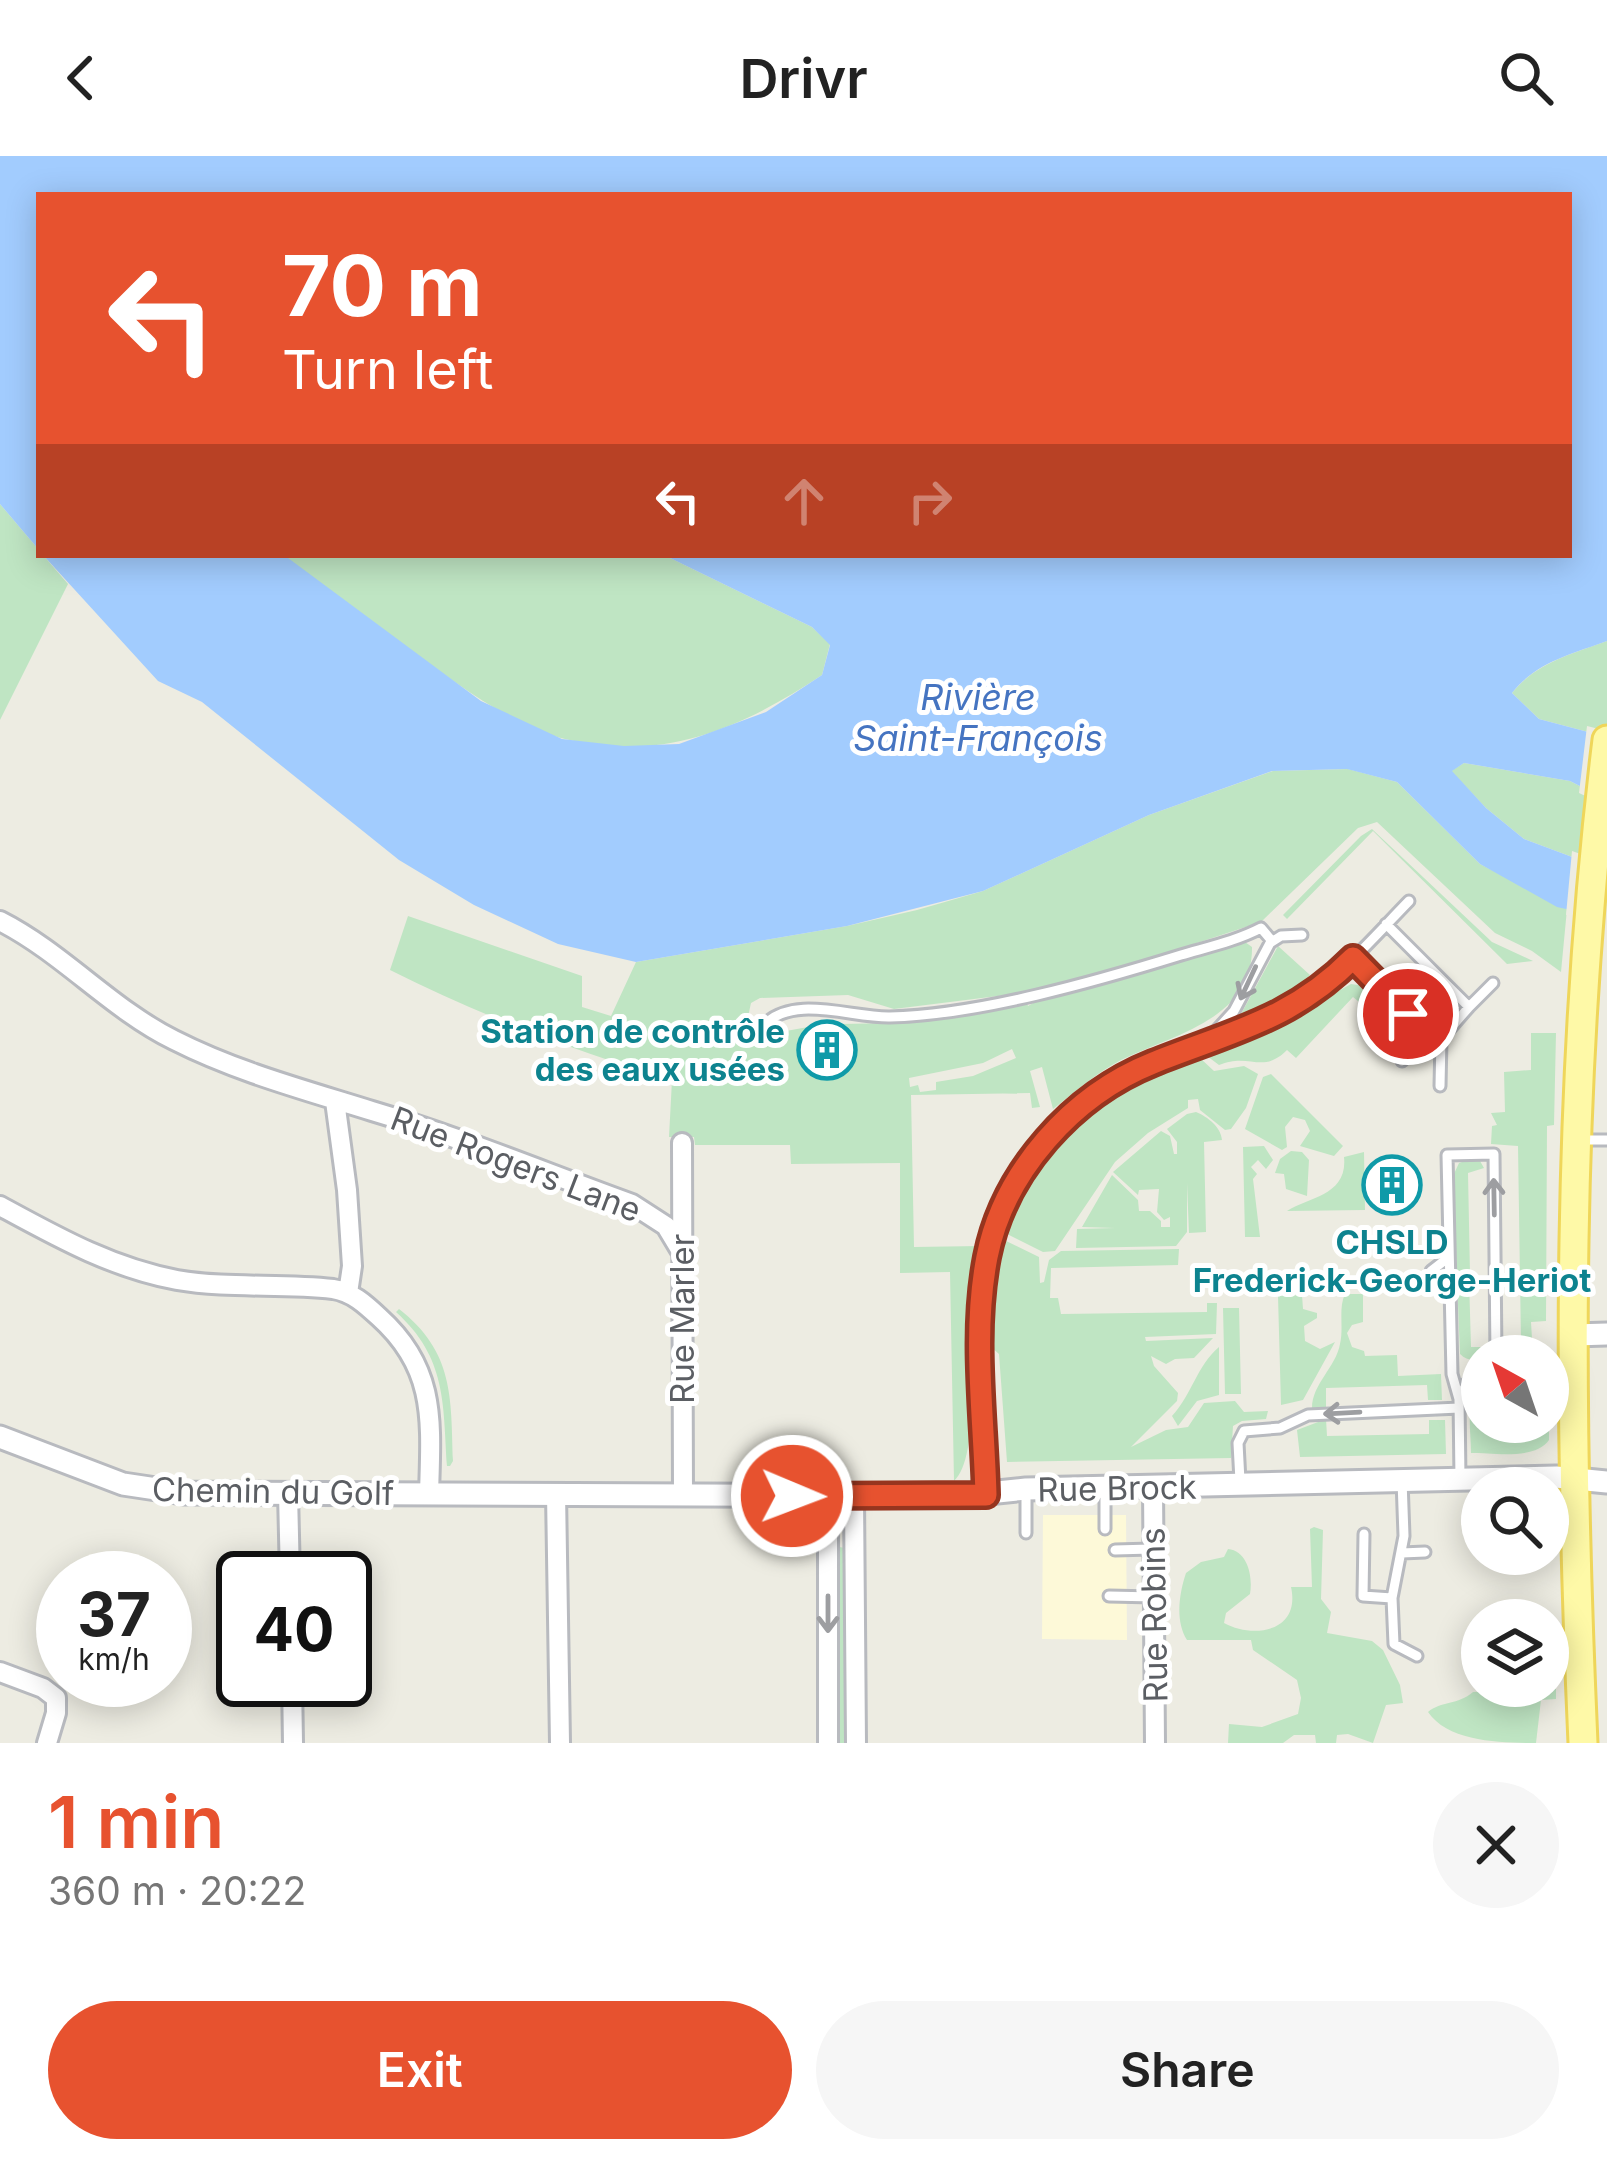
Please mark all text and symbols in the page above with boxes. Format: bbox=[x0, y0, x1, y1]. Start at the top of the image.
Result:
icon: back bbox=[48, 45, 114, 111]
icon: search bbox=[1493, 45, 1559, 111]
text: Drivr bbox=[739, 46, 868, 111]
text: 70 m bbox=[282, 235, 483, 336]
icon: left bbox=[84, 240, 240, 396]
text: Turn left bbox=[282, 337, 493, 402]
icon: left bbox=[645, 468, 711, 534]
icon: ahead bbox=[771, 468, 837, 534]
icon: right bbox=[897, 468, 963, 534]
water label: Rivière Saint-François bbox=[853, 675, 1103, 760]
pin bbox=[1357, 963, 1459, 1065]
one-way arrow bbox=[1236, 965, 1259, 1000]
icon: arrive bbox=[1375, 981, 1441, 1047]
place label: Station de contrôle des eaux usées bbox=[480, 1011, 785, 1089]
building icon: Station de contrôle des eaux usées bbox=[796, 1019, 858, 1081]
street label: Rue Rogers Lane bbox=[385, 1098, 647, 1230]
building icon: CHSLD Frederick-George-Heriot bbox=[1361, 1154, 1423, 1216]
one-way arrow bbox=[1483, 1178, 1506, 1217]
place label: CHSLD Frederick-George-Heriot bbox=[1193, 1222, 1591, 1300]
street label: Rue Marler bbox=[662, 1234, 702, 1404]
north arrow bbox=[1461, 1335, 1569, 1443]
map controls bbox=[1461, 1335, 1569, 1707]
one-way arrow bbox=[1323, 1402, 1362, 1425]
position arrow bbox=[729, 1433, 855, 1559]
street label: Rue Brock bbox=[1037, 1467, 1197, 1509]
button: search bbox=[1461, 1467, 1569, 1575]
street label: Chemin du Golf bbox=[152, 1469, 394, 1513]
street label: Rue Robins bbox=[1132, 1527, 1176, 1703]
speed limit sign: 40 bbox=[216, 1551, 372, 1707]
text: 37 bbox=[77, 1578, 151, 1650]
one-way arrow bbox=[817, 1594, 839, 1633]
button: layers bbox=[1461, 1599, 1569, 1707]
text: km/h bbox=[78, 1641, 150, 1677]
text: 1 min bbox=[48, 1778, 224, 1865]
button: close bbox=[1433, 1782, 1559, 1908]
text: 360 m · 20:22 bbox=[48, 1867, 306, 1914]
button: Exit bbox=[48, 2001, 792, 2139]
button: Share bbox=[816, 2001, 1559, 2139]

